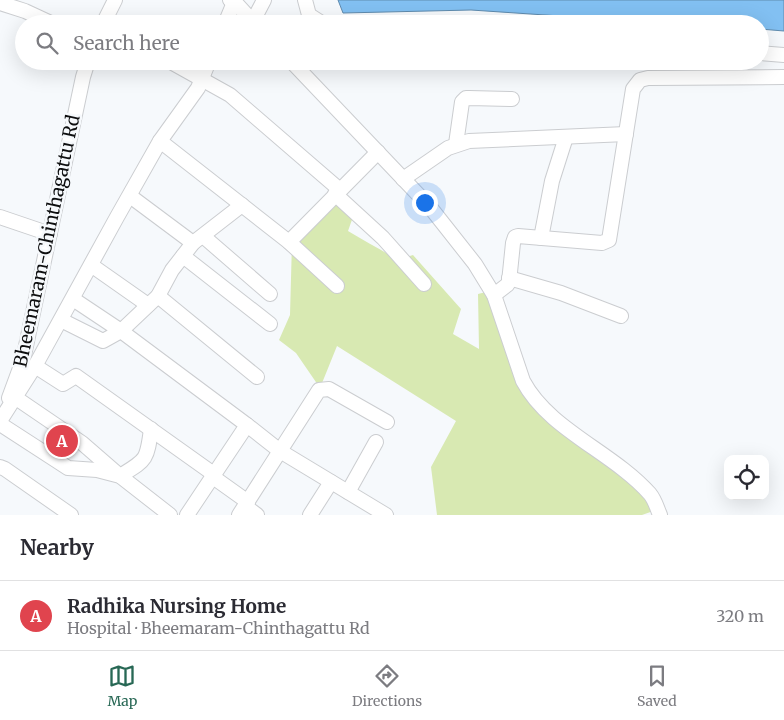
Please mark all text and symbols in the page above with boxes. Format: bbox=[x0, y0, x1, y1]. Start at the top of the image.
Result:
search box bbox=[15, 15, 769, 70]
icon: search bbox=[33, 29, 61, 57]
text: Search here bbox=[73, 31, 180, 55]
street label: Bheemaram-Chinthagattu Rd bbox=[8, 112, 85, 369]
your location bbox=[412, 190, 438, 216]
pin: A bbox=[46, 422, 78, 460]
map controls bbox=[724, 455, 769, 500]
button: locate bbox=[724, 455, 769, 500]
text: Nearby bbox=[20, 534, 94, 561]
text: Radhika Nursing Home bbox=[67, 594, 286, 618]
text: A bbox=[30, 606, 42, 626]
text: 320 m bbox=[716, 606, 764, 626]
text: Hospital · Bheemaram-Chinthagattu Rd bbox=[67, 618, 370, 638]
tab: Map bbox=[107, 662, 137, 710]
tab: Directions bbox=[352, 662, 422, 710]
tab: Saved bbox=[637, 662, 677, 710]

